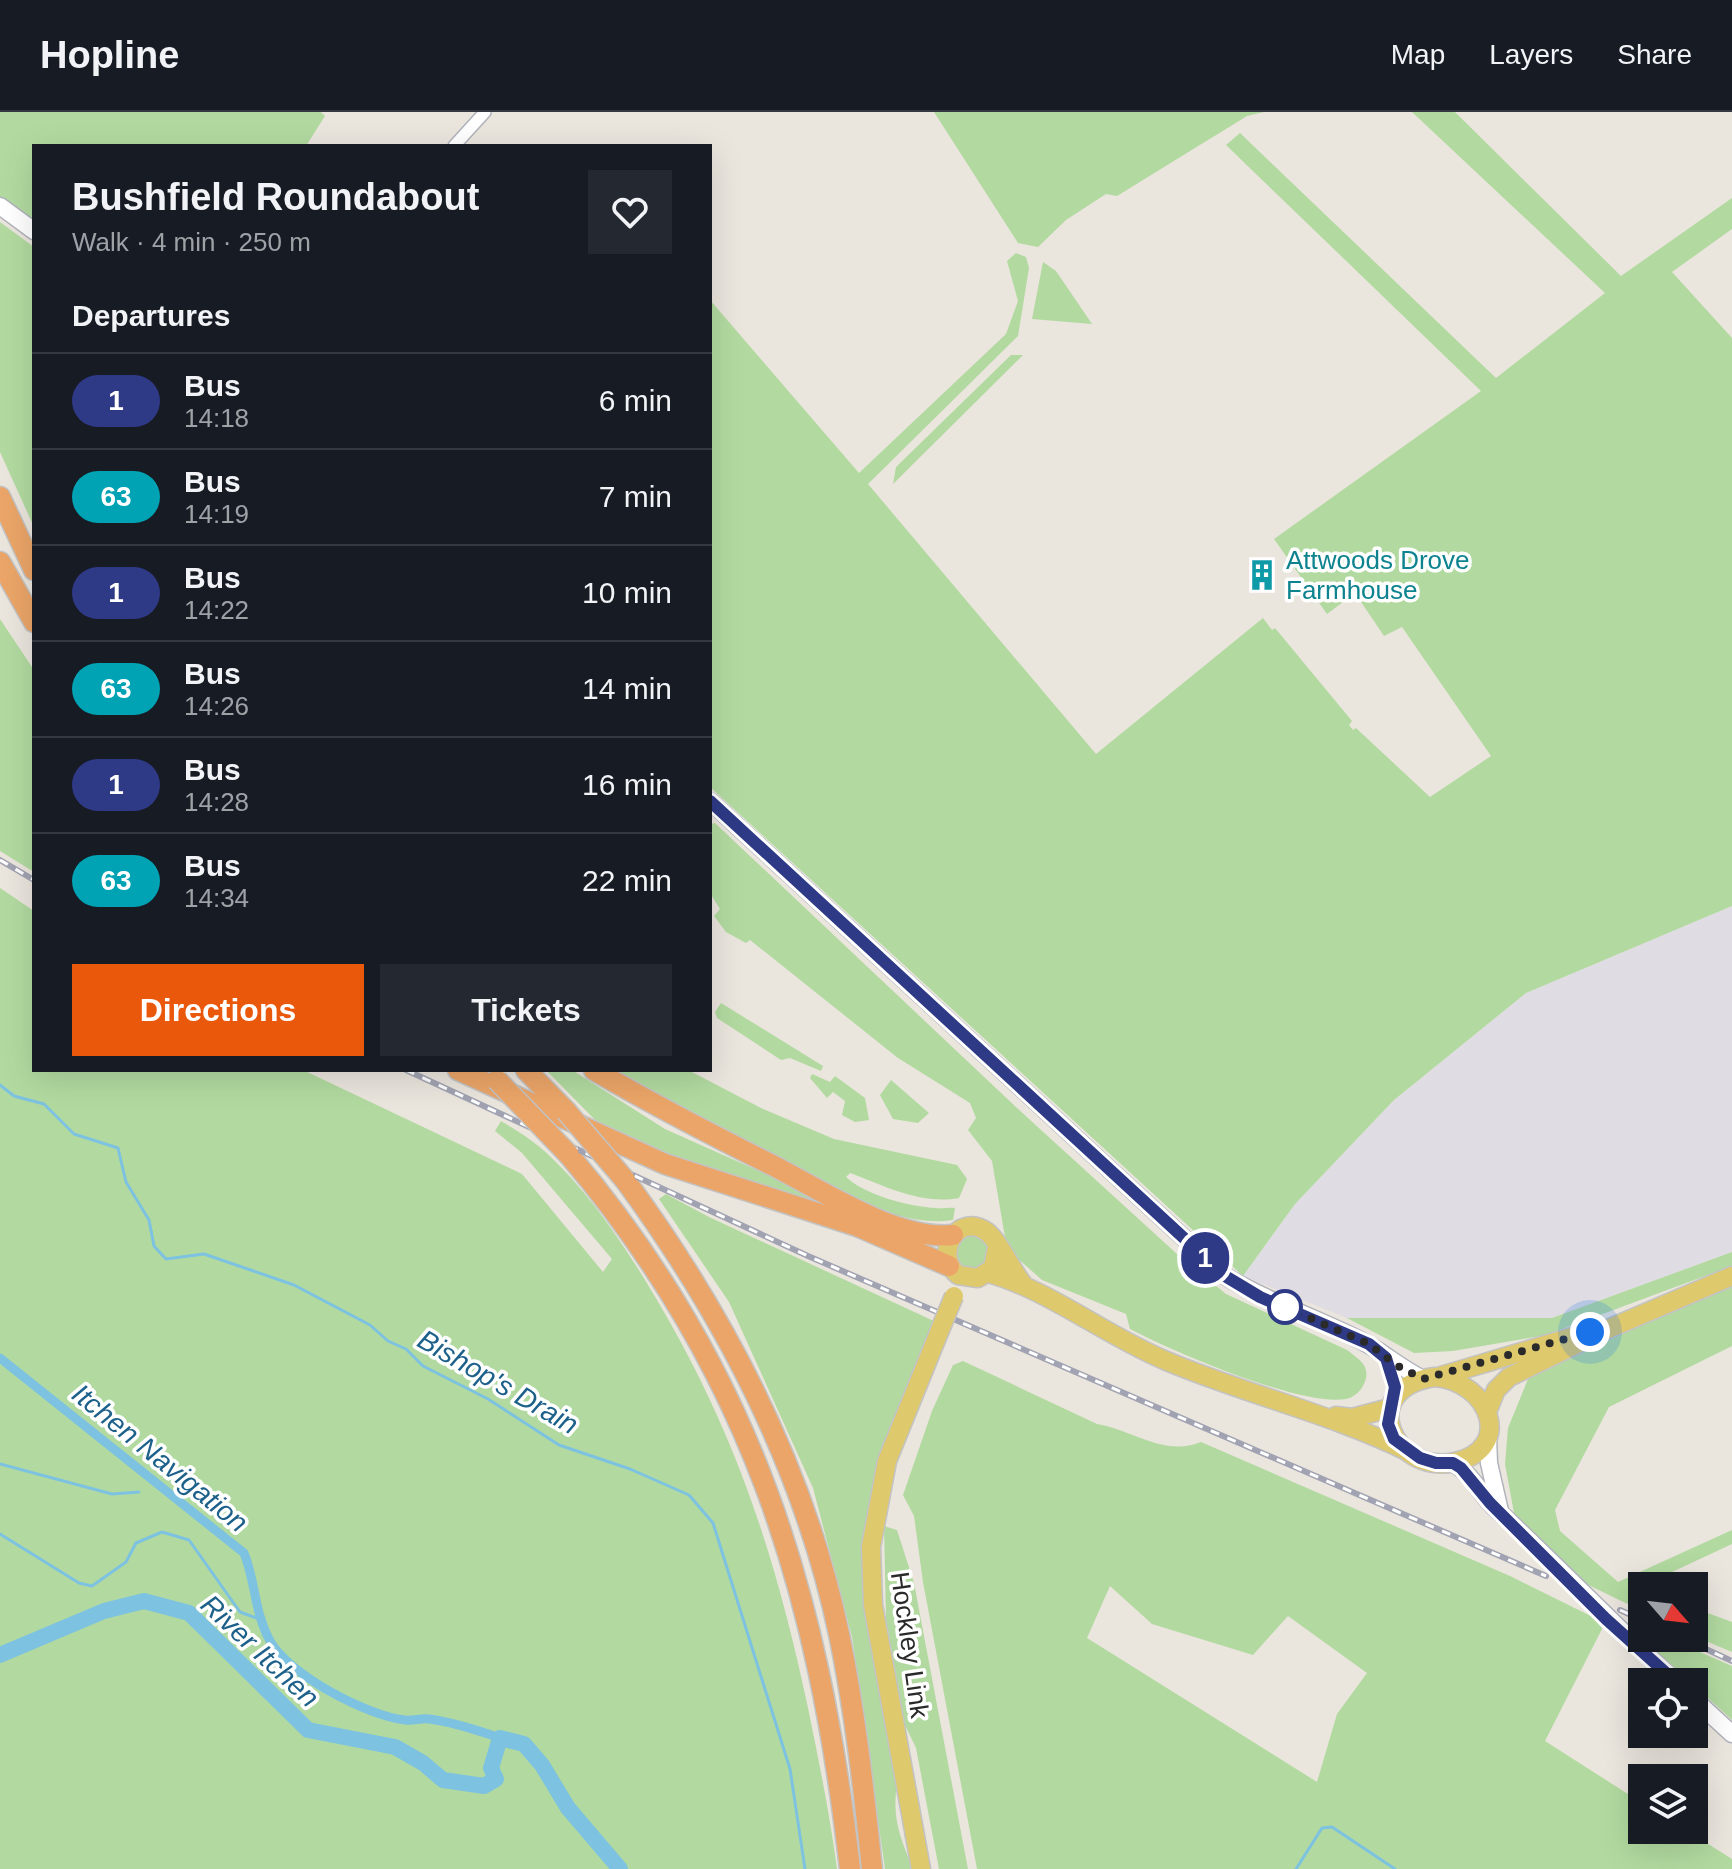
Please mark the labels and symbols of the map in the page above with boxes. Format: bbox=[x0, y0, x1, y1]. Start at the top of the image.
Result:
place label: Attwoods Drove Farmhouse bbox=[1286, 545, 1470, 605]
building icon: Attwoods Drove Farmhouse bbox=[1245, 558, 1279, 592]
line badge: 1 bbox=[1179, 1232, 1231, 1284]
unlabelled marker bbox=[1268, 1290, 1302, 1324]
your location bbox=[1570, 1312, 1610, 1352]
water label: Bishop's Drain bbox=[412, 1324, 584, 1440]
water label: Itchen Navigation bbox=[66, 1378, 254, 1538]
street label: Hockley Link bbox=[885, 1570, 935, 1721]
north arrow bbox=[1628, 1572, 1708, 1652]
water label: River Itchen bbox=[195, 1589, 325, 1713]

